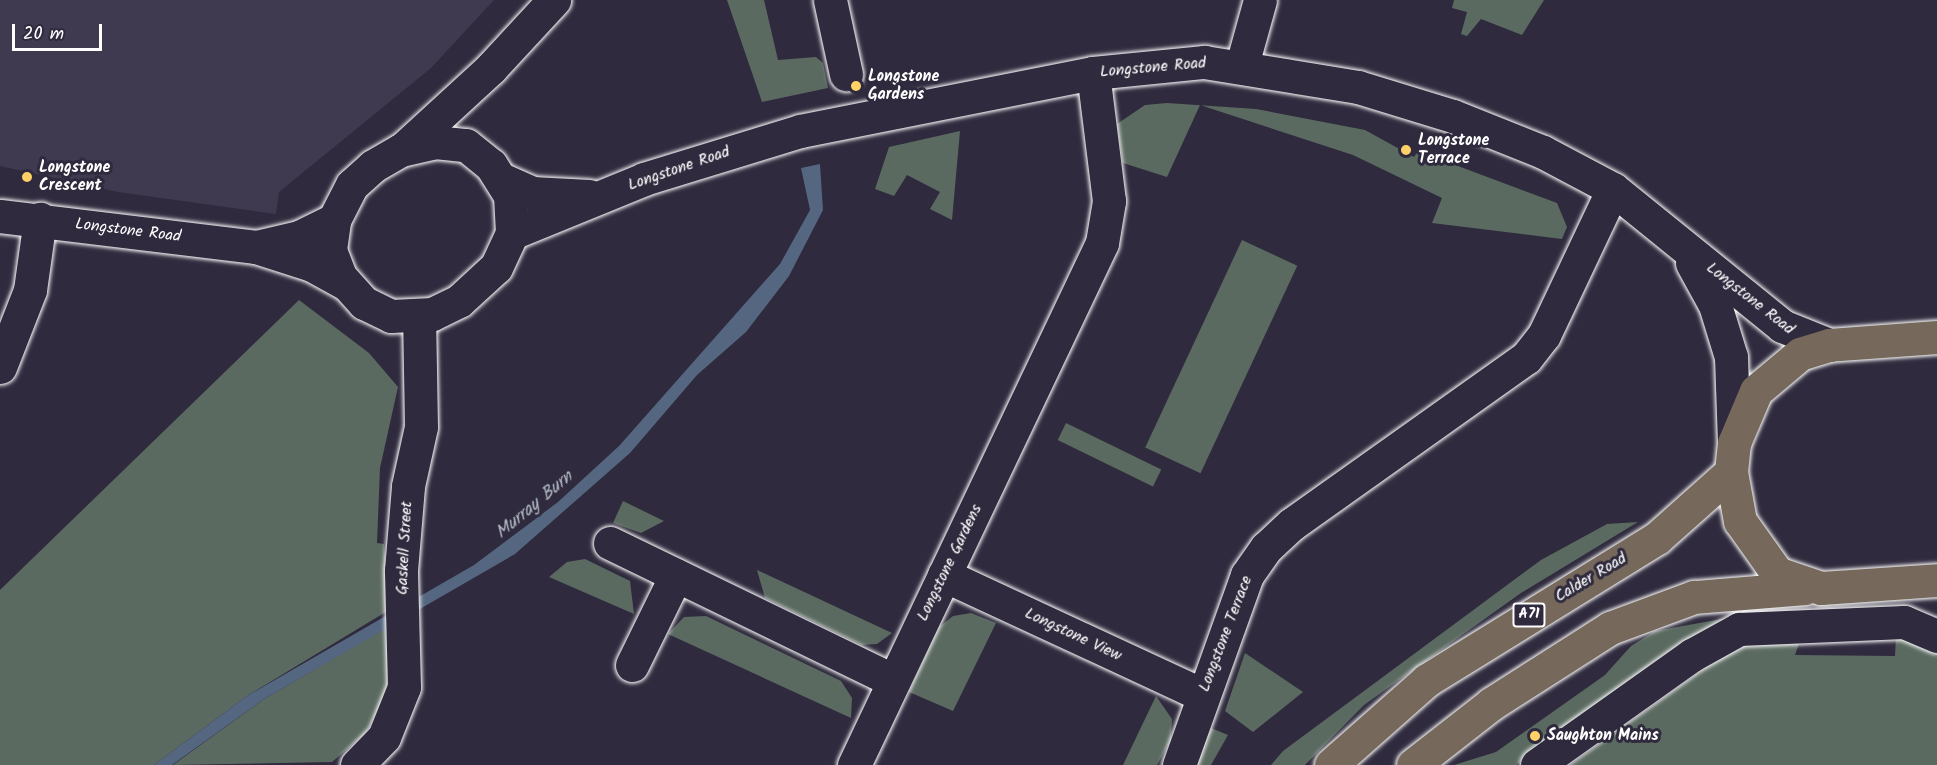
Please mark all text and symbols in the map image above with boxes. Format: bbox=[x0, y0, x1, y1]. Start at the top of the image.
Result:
scale bar bbox=[15, 12, 105, 50]
text: 20 m bbox=[23, 20, 64, 49]
street label: Longstone Road bbox=[1099, 54, 1207, 82]
place label: Longstone Gardens bbox=[868, 67, 939, 105]
marker: Longstone Gardens bbox=[849, 79, 863, 93]
place label: Longstone Terrace bbox=[1418, 131, 1489, 169]
street label: Longstone Road bbox=[625, 143, 733, 195]
marker: Longstone Terrace bbox=[1399, 143, 1413, 157]
place label: Longstone Crescent bbox=[39, 158, 110, 196]
marker: Longstone Crescent bbox=[20, 170, 34, 184]
street label: Longstone Road bbox=[74, 215, 182, 247]
street label: Longstone Road bbox=[1702, 259, 1798, 339]
water label: Murray Burn bbox=[492, 467, 578, 545]
street label: Gaskell Street bbox=[393, 501, 417, 595]
street label: Longstone Gardens bbox=[913, 501, 987, 625]
street label: Calder Road bbox=[1552, 549, 1630, 607]
street label: Longstone Terrace bbox=[1195, 573, 1257, 695]
road number: A71 bbox=[1511, 603, 1547, 627]
street label: Longstone View bbox=[1021, 604, 1125, 666]
place label: Saughton Mains bbox=[1547, 726, 1659, 746]
marker: Saughton Mains bbox=[1528, 729, 1542, 743]

